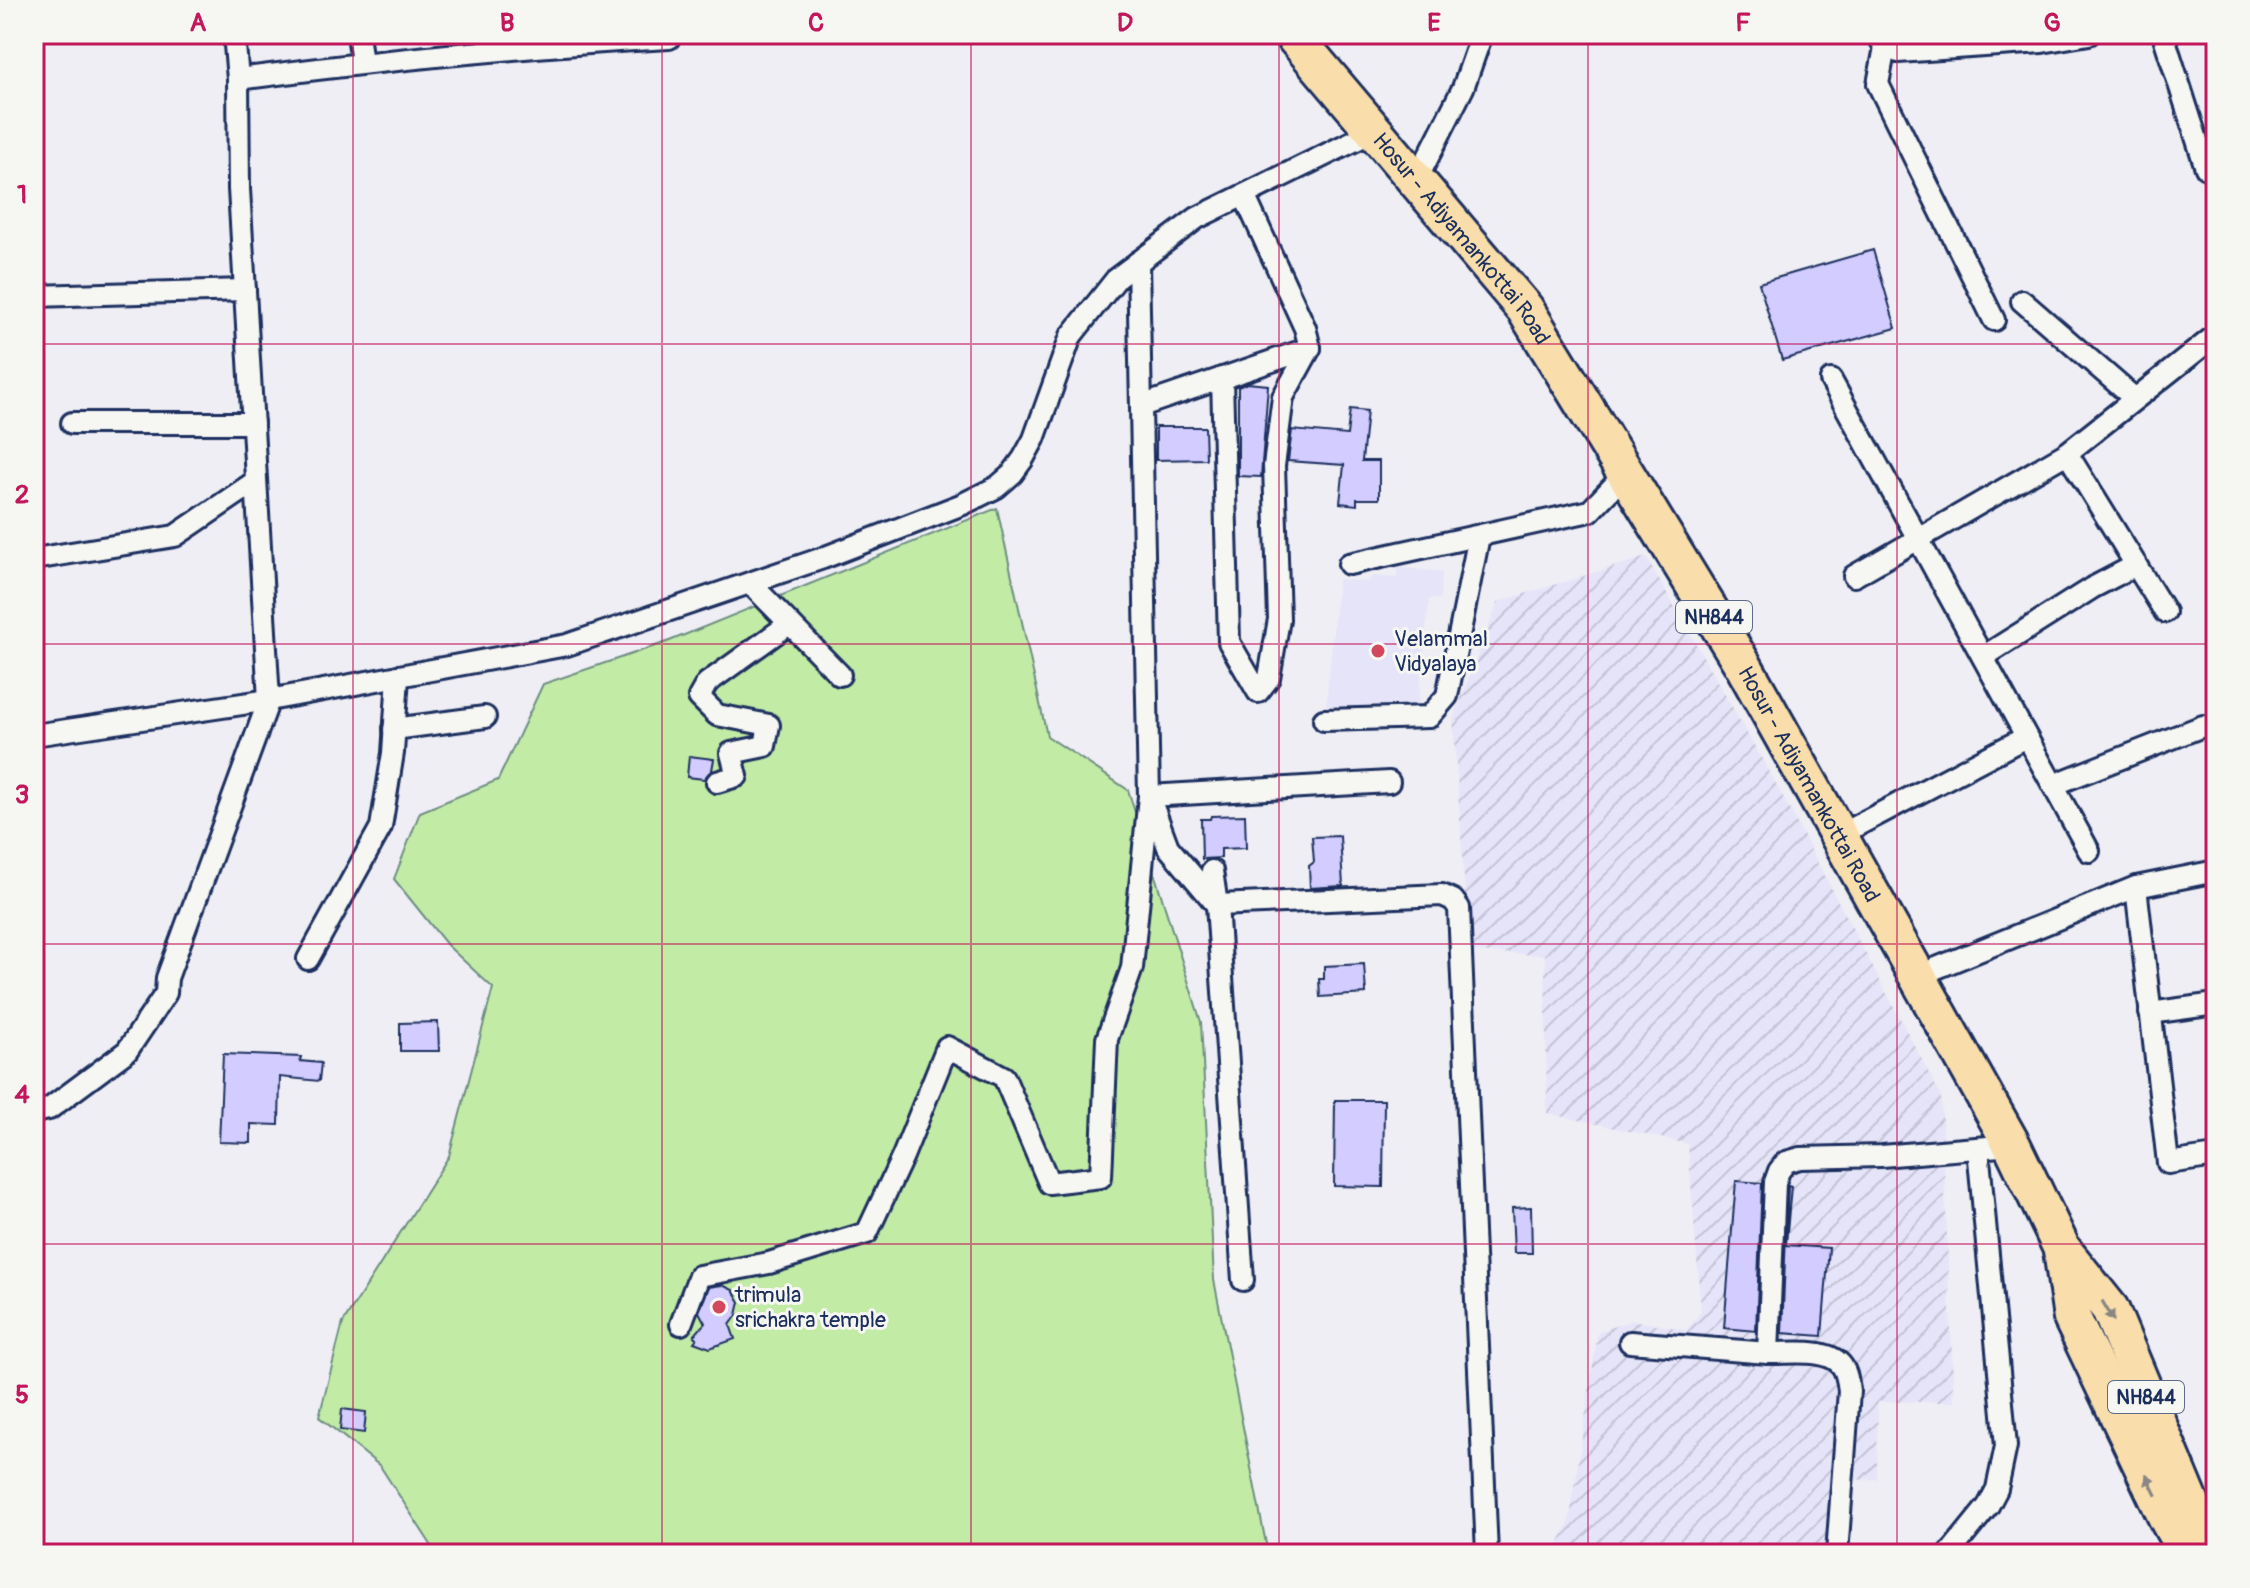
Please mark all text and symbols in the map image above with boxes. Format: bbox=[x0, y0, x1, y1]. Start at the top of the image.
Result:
text: A bbox=[190, 7, 207, 39]
text: B bbox=[500, 7, 514, 39]
text: C bbox=[808, 7, 824, 39]
text: D bbox=[1117, 7, 1133, 39]
text: E bbox=[1427, 7, 1441, 39]
text: F bbox=[1735, 7, 1751, 39]
text: G bbox=[2043, 7, 2061, 39]
street label: Hosur - Adiyamankottai Road bbox=[1366, 127, 1556, 350]
text: 1 bbox=[17, 179, 27, 211]
text: 2 bbox=[15, 479, 29, 511]
road number: NH844 bbox=[1676, 601, 1752, 633]
place label: Velammal Vidyalaya bbox=[1394, 625, 1488, 678]
marker: Velammal Vidyalaya bbox=[1369, 642, 1387, 660]
street label: Hosur - Adiyamankottai Road bbox=[1731, 661, 1886, 907]
text: 3 bbox=[15, 779, 29, 811]
text: 4 bbox=[14, 1079, 30, 1111]
place label: trimula srichakra temple bbox=[734, 1281, 886, 1334]
marker: trimula srichakra temple bbox=[710, 1298, 728, 1316]
one-way arrow bbox=[2101, 1300, 2115, 1322]
text: 5 bbox=[15, 1379, 29, 1411]
road number: NH844 bbox=[2108, 1381, 2184, 1413]
one-way arrow bbox=[2144, 1473, 2158, 1497]

